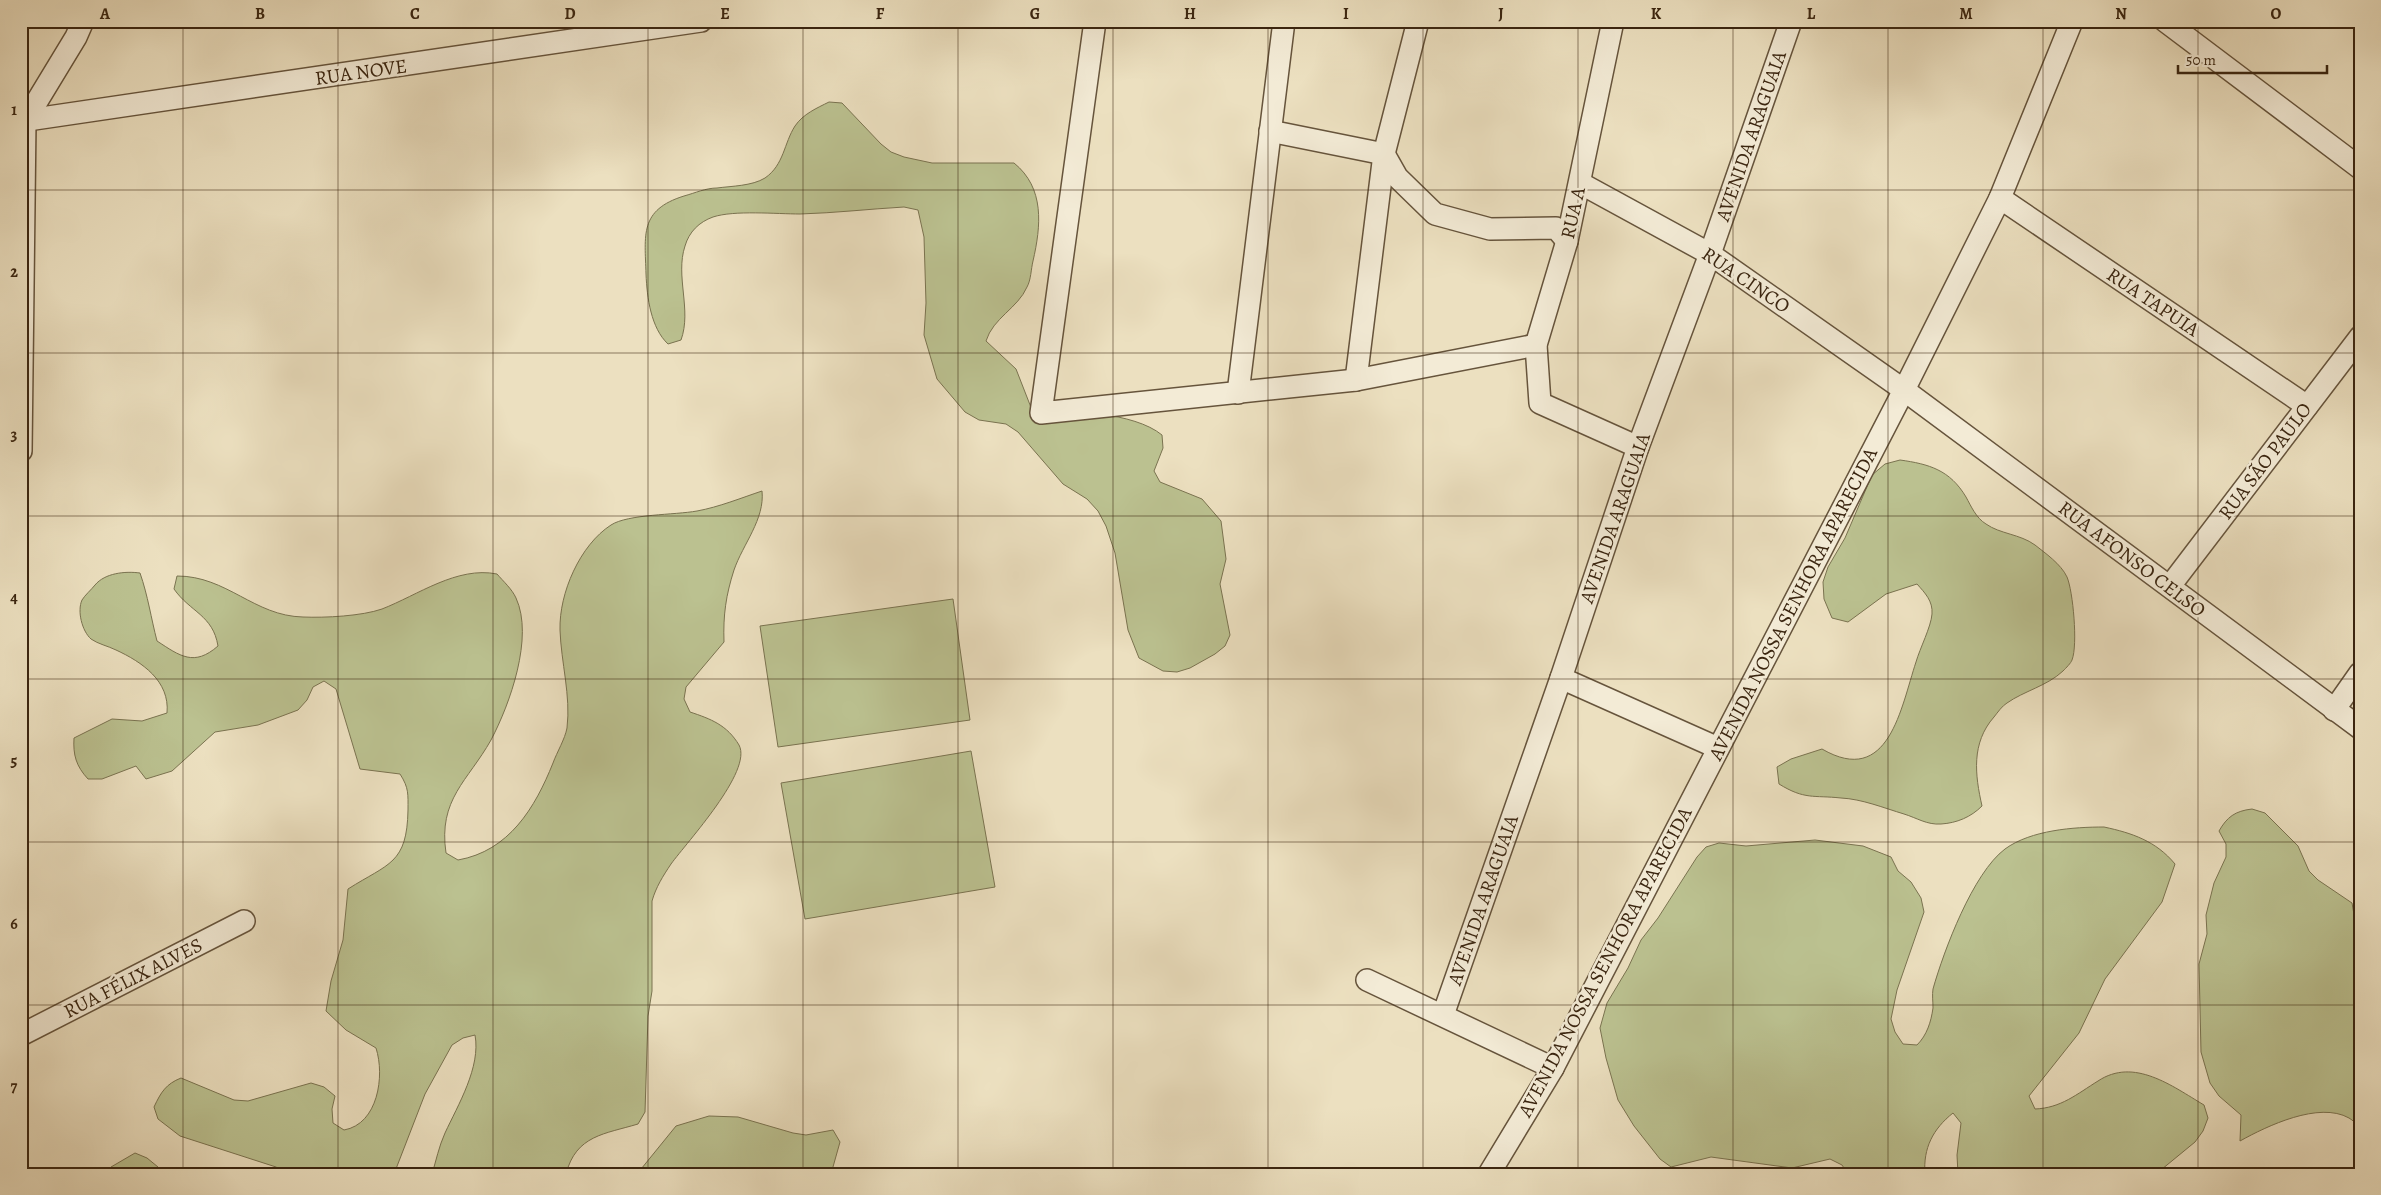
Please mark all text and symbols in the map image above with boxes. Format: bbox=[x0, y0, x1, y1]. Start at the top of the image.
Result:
text: A bbox=[99, 3, 111, 25]
text: B bbox=[255, 3, 265, 25]
text: C bbox=[410, 3, 420, 25]
text: D bbox=[564, 3, 576, 25]
text: E bbox=[720, 3, 730, 25]
text: F bbox=[876, 3, 885, 25]
text: G bbox=[1030, 3, 1040, 25]
text: H bbox=[1184, 3, 1196, 25]
text: I bbox=[1343, 3, 1349, 25]
text: J bbox=[1498, 3, 1504, 25]
text: K bbox=[1651, 3, 1662, 25]
text: L bbox=[1807, 3, 1816, 25]
text: M bbox=[1959, 3, 1973, 25]
text: N bbox=[2115, 3, 2127, 25]
text: O bbox=[2271, 3, 2282, 25]
scale bar bbox=[2178, 42, 2327, 74]
street label: AVENIDA ARAGUAIA bbox=[1709, 47, 1793, 226]
text: 50 m bbox=[2186, 50, 2216, 70]
street label: RUA NOVE bbox=[313, 52, 409, 92]
text: 1 bbox=[11, 99, 17, 121]
street label: RUA A bbox=[1554, 184, 1592, 242]
street label: RUA CINCO bbox=[1697, 241, 1796, 320]
text: 2 bbox=[10, 261, 18, 283]
street label: RUA TAPUIA bbox=[2101, 261, 2205, 343]
street label: RUA SÃO PAULO bbox=[2212, 397, 2318, 525]
text: 3 bbox=[11, 424, 18, 446]
street label: AVENIDA ARAGUAIA bbox=[1573, 429, 1657, 608]
street label: AVENIDA NOSSA SENHORA APARECIDA bbox=[1702, 443, 1884, 766]
street label: RUA AFONSO CELSO bbox=[2053, 495, 2211, 623]
text: 4 bbox=[10, 587, 18, 609]
text: 5 bbox=[11, 750, 18, 772]
street label: AVENIDA NOSSA SENHORA APARECIDA bbox=[1511, 802, 1699, 1123]
street label: AVENIDA ARAGUAIA bbox=[1441, 811, 1525, 990]
text: 6 bbox=[10, 913, 18, 935]
street label: RUA FÉLIX ALVES bbox=[59, 931, 207, 1025]
text: 7 bbox=[11, 1076, 18, 1098]

